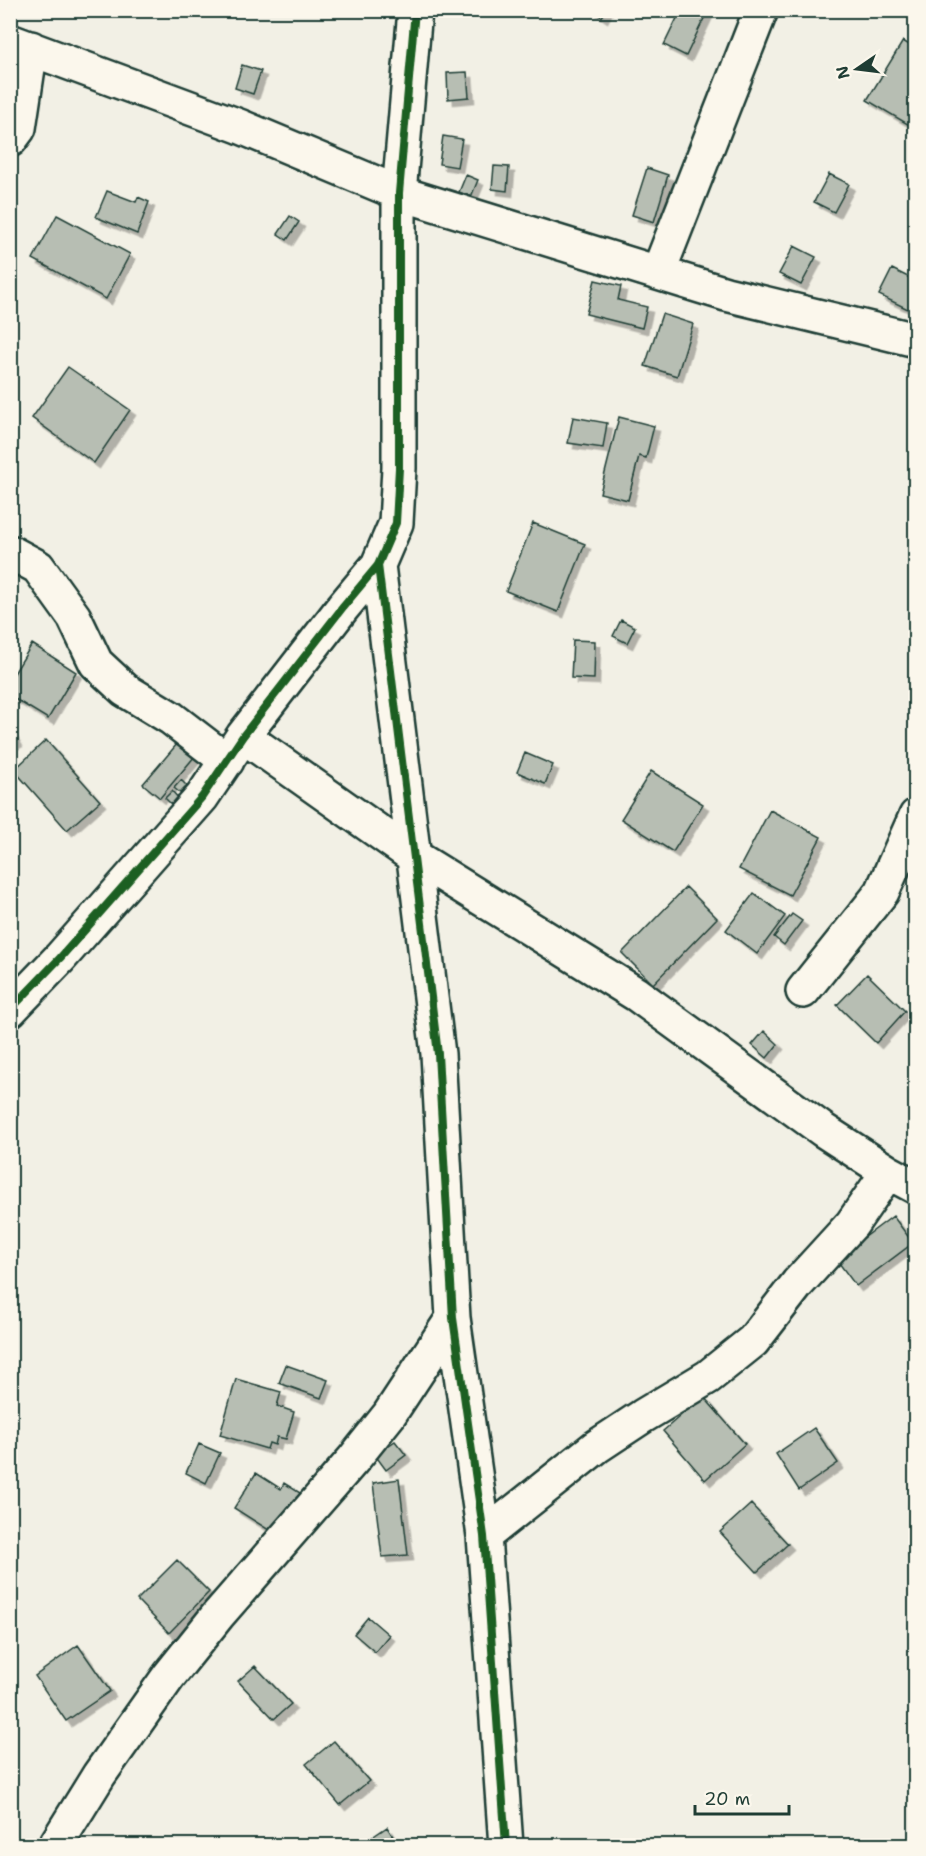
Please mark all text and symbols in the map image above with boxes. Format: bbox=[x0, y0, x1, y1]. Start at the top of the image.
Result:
north arrow bbox=[827, 39, 887, 99]
text: N bbox=[831, 64, 855, 81]
scale bar bbox=[695, 1778, 790, 1816]
text: 20 m bbox=[704, 1787, 750, 1811]

